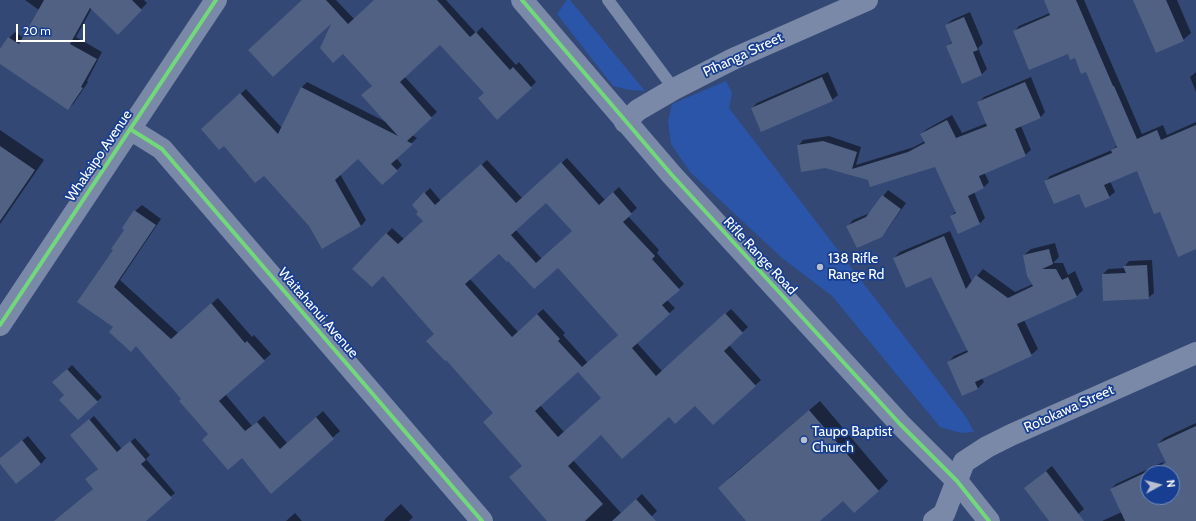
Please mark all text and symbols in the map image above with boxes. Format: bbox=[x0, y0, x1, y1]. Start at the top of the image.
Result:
scale bar bbox=[18, 16, 87, 42]
text: 20 m bbox=[23, 23, 51, 38]
street label: Pīhanga Street bbox=[701, 29, 785, 81]
street label: Whakaipo Avenue bbox=[62, 107, 136, 205]
street label: Rifle Range Road bbox=[720, 214, 800, 298]
place label: 138 Rifle Range Rd bbox=[828, 251, 884, 284]
marker: 138 Rifle Range Rd bbox=[815, 262, 825, 272]
street label: Waitahanui Avenue bbox=[274, 265, 362, 361]
street label: Rotokawa Street bbox=[1021, 382, 1117, 436]
place label: Taupo Baptist Church bbox=[812, 424, 892, 456]
marker: Taupo Baptist Church bbox=[799, 435, 809, 445]
north arrow bbox=[1140, 465, 1180, 505]
text: N bbox=[1163, 479, 1178, 488]

